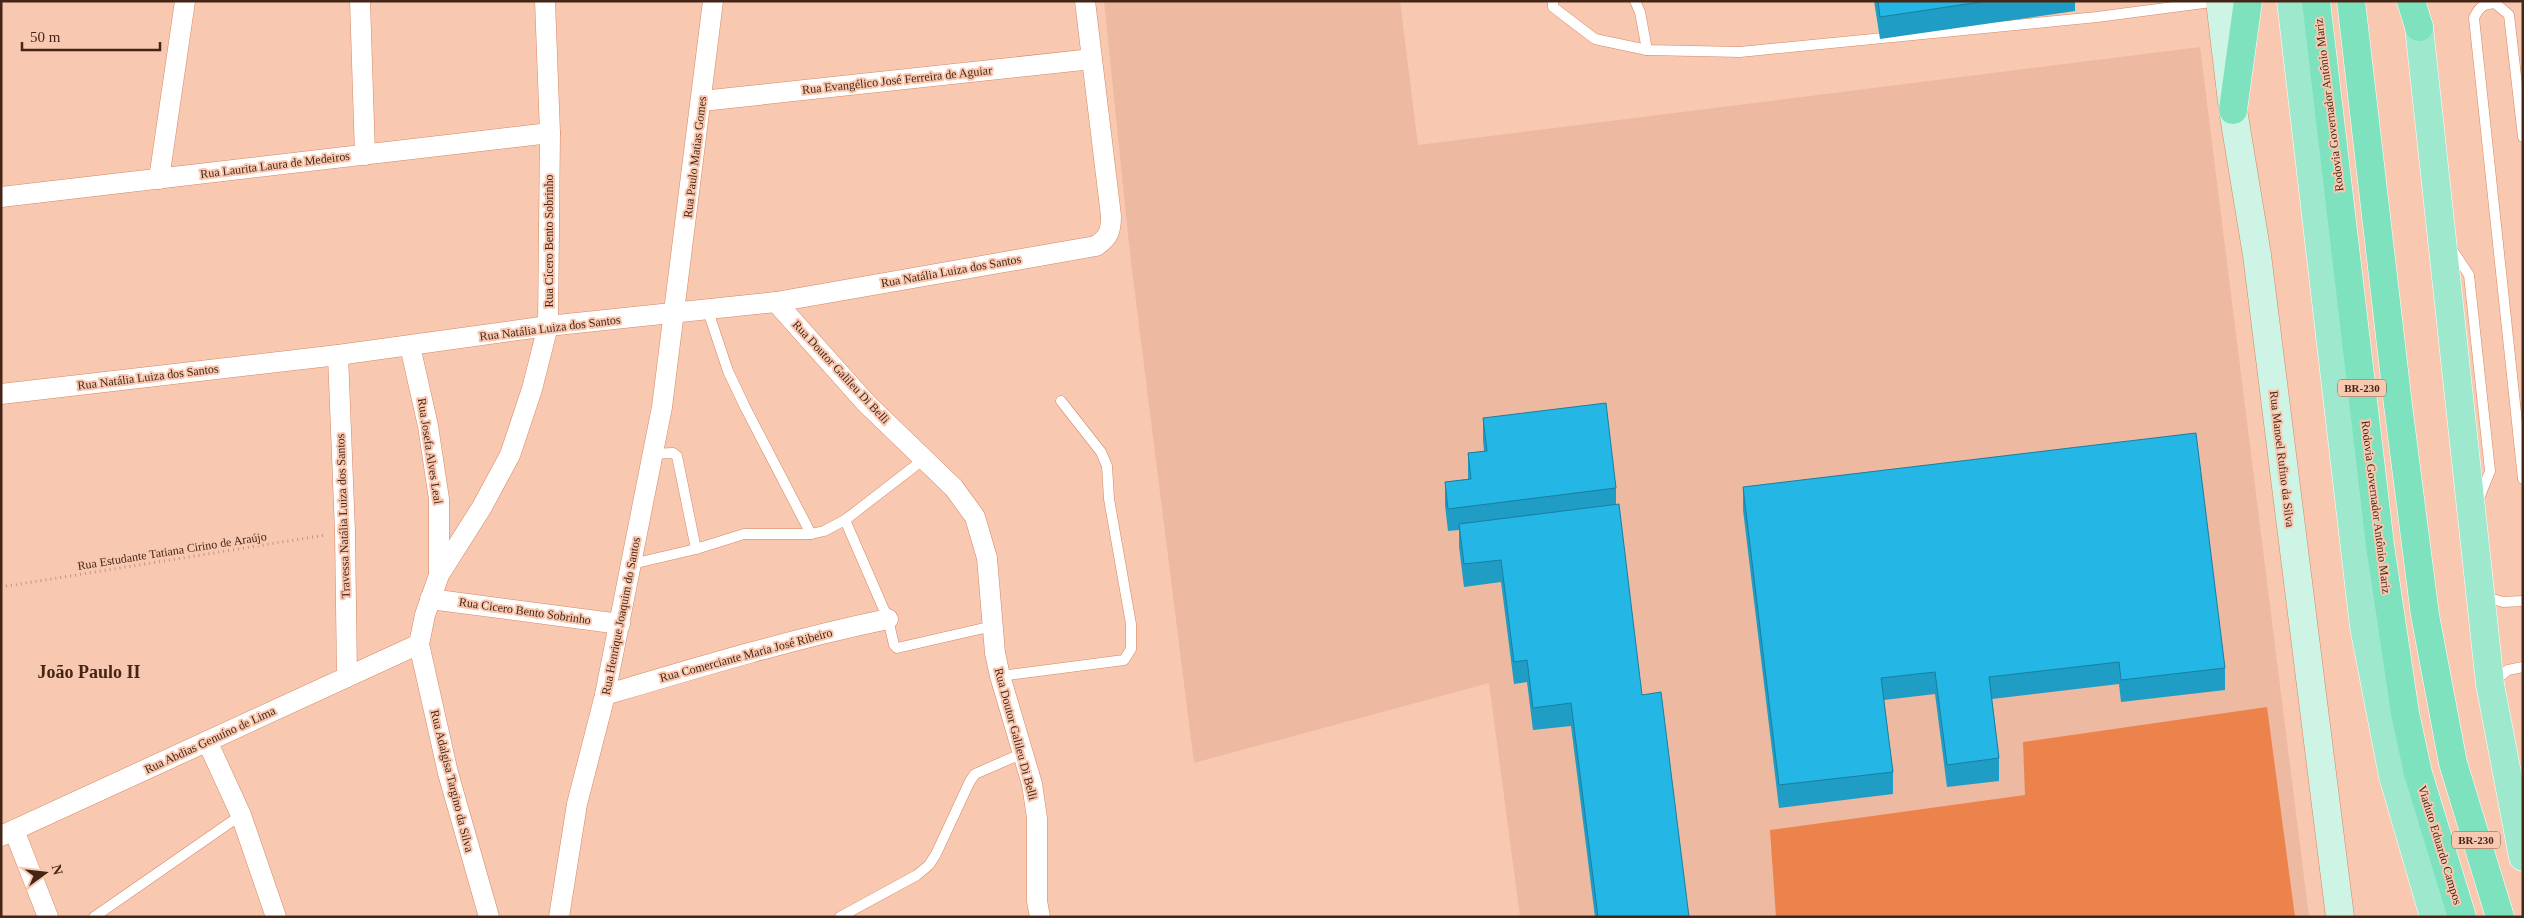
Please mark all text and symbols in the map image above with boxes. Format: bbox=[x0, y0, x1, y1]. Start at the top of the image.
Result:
street label: Rodovia Governador Antônio Mariz bbox=[2311, 18, 2347, 192]
scale bar bbox=[22, 20, 160, 52]
text: 50 m bbox=[30, 29, 61, 45]
street label: Rua Evangélico José Ferreira de Aguiar bbox=[801, 63, 993, 97]
street label: Rua Paulo Matias Gomes bbox=[681, 95, 709, 219]
street label: Rua Laurita Laura de Medeiros bbox=[199, 149, 351, 181]
street label: Rua Cícero Bento Sobrinho bbox=[542, 175, 556, 307]
street label: Rua Natália Luiza dos Santos bbox=[880, 252, 1022, 290]
street label: Rua Natália Luiza dos Santos bbox=[479, 312, 622, 344]
street label: Rua Doutor Galileu Di Belli bbox=[790, 317, 893, 427]
street label: Rua Natália Luiza dos Santos bbox=[77, 361, 220, 393]
road number: BR-230 bbox=[2338, 379, 2386, 396]
street label: Rua Manoel Rufino da Silva bbox=[2267, 390, 2297, 529]
street label: Rua Josefa Alves Leal bbox=[415, 397, 445, 506]
street label: Rodovia Governador Antônio Mariz bbox=[2358, 420, 2394, 594]
street label: Travessa Natália Luiza dos Santos bbox=[333, 433, 353, 599]
street label: Rua Estudante Tatiana Cirino de Araújo bbox=[76, 529, 268, 573]
street label: Rua Henrique Joaquim do Santos bbox=[599, 535, 643, 696]
street label: Rua Cicero Bento Sobrinho bbox=[458, 595, 592, 627]
street label: Rua Comerciante Maria José Ribeiro bbox=[658, 625, 834, 685]
district label: João Paulo II bbox=[37, 662, 141, 682]
street label: Rua Doutor Galileu Di Belli bbox=[992, 667, 1041, 802]
street label: Rua Abdias Genuíno de Lima bbox=[142, 703, 278, 776]
street label: Rua Adalgisa Targino da Silva bbox=[428, 708, 477, 854]
street label: Viaduto Eduardo Campos bbox=[2415, 784, 2465, 907]
road number: BR-230 bbox=[2452, 832, 2500, 848]
north arrow bbox=[20, 848, 70, 898]
text: N bbox=[49, 863, 66, 877]

